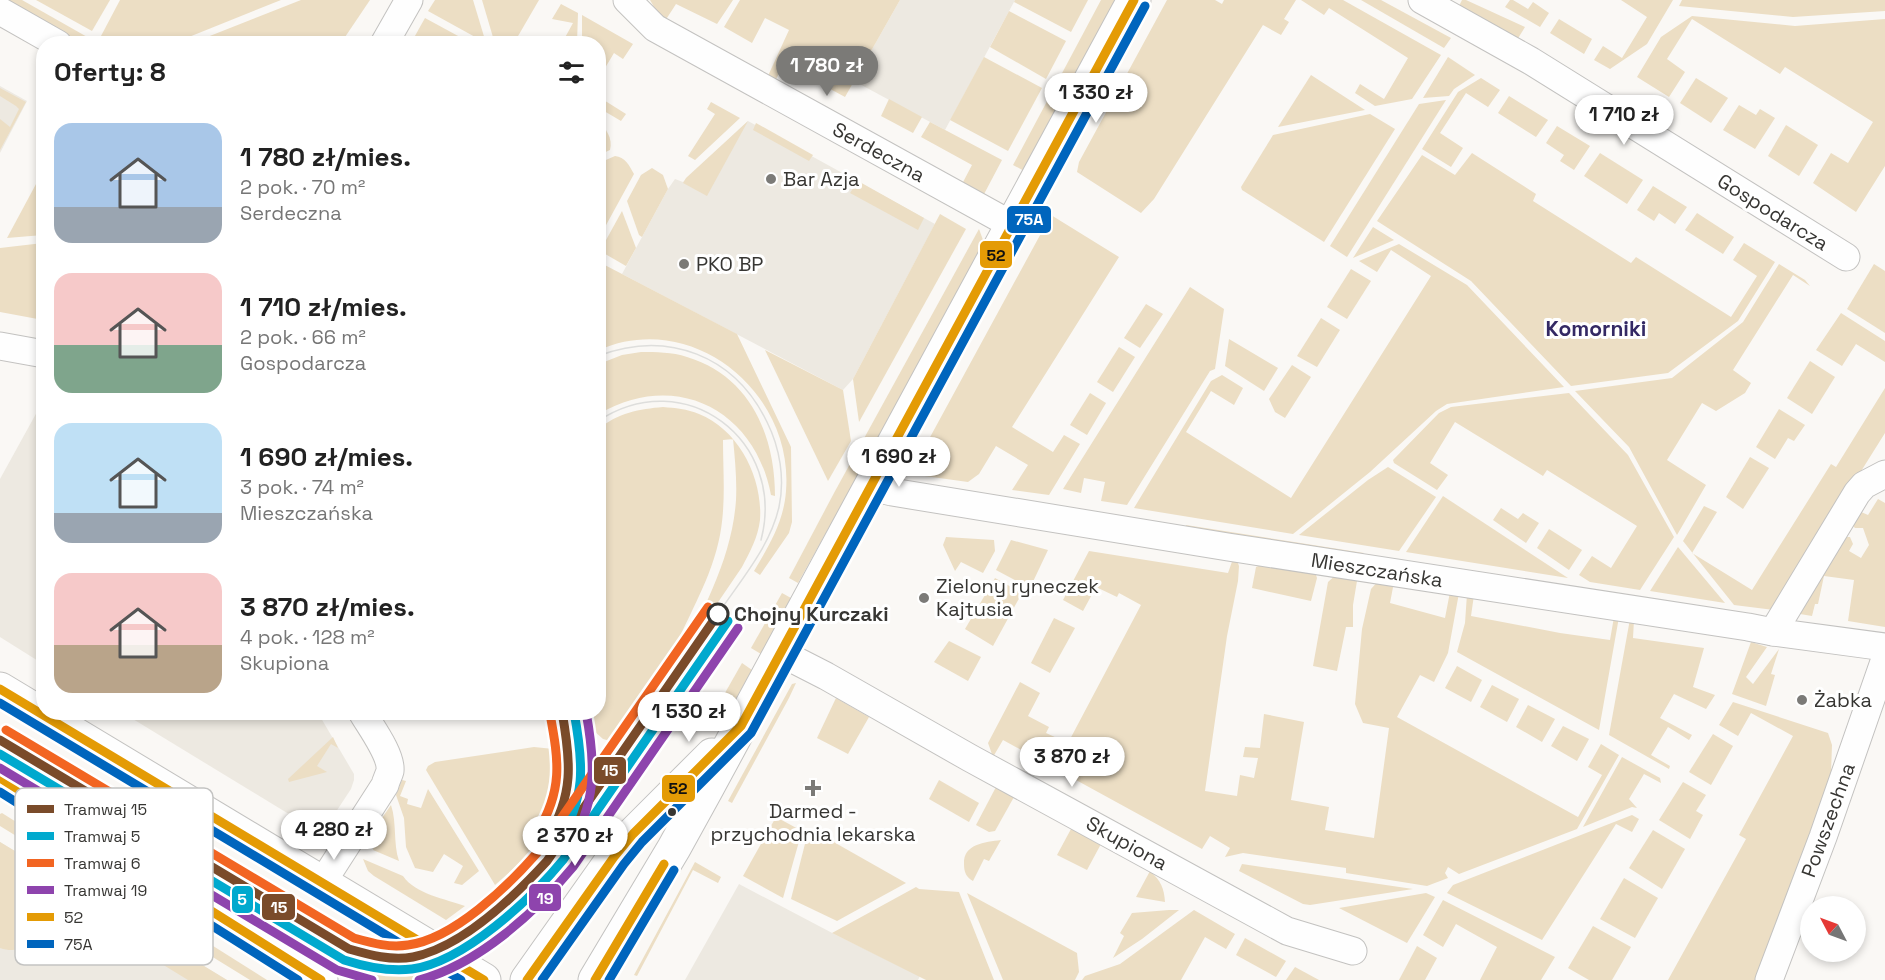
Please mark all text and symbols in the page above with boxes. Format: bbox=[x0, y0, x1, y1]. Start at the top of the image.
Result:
pin: 1 780 zł bbox=[765, 46, 889, 97]
text: 1 780 zł bbox=[790, 52, 864, 78]
text: Oferty: 8 bbox=[54, 55, 166, 89]
icon: filters bbox=[555, 56, 588, 89]
pin: 1 330 zł bbox=[1034, 73, 1158, 124]
text: 1 330 zł bbox=[1059, 79, 1134, 105]
pin: 1 710 zł bbox=[1562, 95, 1686, 146]
text: 1 710 zł bbox=[1589, 101, 1659, 127]
street label: Serdeczna bbox=[828, 116, 930, 188]
text: 1 780 zł/mies. bbox=[240, 140, 411, 174]
icon: home bbox=[102, 147, 174, 219]
place label: Bar Azja bbox=[783, 166, 860, 192]
street label: Gospodarcza bbox=[1713, 167, 1833, 257]
marker: Bar Azja bbox=[764, 172, 778, 186]
text: 2 pok. · 70 m² bbox=[240, 174, 365, 200]
text: Serdeczna bbox=[240, 200, 342, 226]
line badge: 75A bbox=[1006, 205, 1052, 234]
text: 75A bbox=[1015, 209, 1043, 230]
line badge: 52 bbox=[979, 240, 1013, 269]
text: 52 bbox=[987, 245, 1005, 266]
place label: PKO BP bbox=[696, 251, 763, 277]
marker: PKO BP bbox=[677, 257, 691, 271]
text: 1 710 zł/mies. bbox=[240, 290, 407, 324]
icon: home bbox=[102, 297, 174, 369]
district label: Komorniki bbox=[1546, 315, 1646, 342]
text: 2 pok. · 66 m² bbox=[240, 324, 366, 350]
text: Gospodarcza bbox=[240, 350, 366, 376]
pin: 1 690 zł bbox=[837, 437, 961, 488]
text: 1 690 zł/mies. bbox=[240, 440, 413, 474]
text: 1 690 zł bbox=[861, 443, 937, 469]
icon: home bbox=[102, 447, 174, 519]
text: 3 pok. · 74 m² bbox=[240, 474, 364, 500]
text: Mieszczańska bbox=[240, 500, 373, 526]
street label: Mieszczańska bbox=[1309, 547, 1445, 593]
place label: Zielony ryneczek Kajtusia bbox=[936, 573, 1099, 622]
text: 3 870 zł/mies. bbox=[240, 590, 415, 624]
marker: Zielony ryneczek Kajtusia bbox=[917, 591, 931, 605]
icon: home bbox=[102, 597, 174, 669]
place label: Chojny Kurczaki bbox=[734, 601, 889, 627]
marker: Chojny Kurczaki bbox=[707, 603, 729, 625]
text: 4 pok. · 128 m² bbox=[240, 624, 375, 650]
text: Skupiona bbox=[240, 650, 329, 676]
place label: Żabka bbox=[1814, 687, 1872, 713]
pin: 1 530 zł bbox=[627, 692, 751, 743]
marker: Żabka bbox=[1795, 693, 1809, 707]
text: 1 530 zł bbox=[652, 698, 726, 724]
pin: 3 870 zł bbox=[1010, 737, 1134, 788]
text: 3 870 zł bbox=[1034, 743, 1110, 769]
line badge: 15 bbox=[593, 756, 627, 785]
street label: Powszechna bbox=[1795, 759, 1861, 881]
text: 15 bbox=[602, 760, 619, 781]
line badge: 52 bbox=[661, 774, 696, 803]
text: 52 bbox=[669, 778, 687, 799]
marker: Darmed - przychodnia lekarska bbox=[804, 779, 822, 797]
legend bbox=[15, 788, 213, 965]
place label: Darmed - przychodnia lekarska bbox=[710, 798, 916, 847]
text: Tramwaj 15 bbox=[64, 799, 147, 820]
unlabelled marker bbox=[666, 806, 678, 818]
pin: 4 280 zł bbox=[272, 810, 396, 861]
street label: Skupiona bbox=[1082, 810, 1172, 876]
text: 4 280 zł bbox=[295, 816, 373, 842]
pin: 2 370 zł bbox=[513, 816, 637, 867]
text: 2 370 zł bbox=[537, 822, 613, 848]
text: Tramwaj 5 bbox=[64, 826, 140, 847]
text: Tramwaj 6 bbox=[64, 853, 141, 874]
text: Tramwaj 19 bbox=[64, 880, 147, 901]
line badge: 19 bbox=[528, 883, 562, 912]
line badge: 5 bbox=[231, 885, 254, 914]
text: 19 bbox=[536, 888, 554, 909]
text: 5 bbox=[237, 889, 247, 910]
line badge: 15 bbox=[261, 893, 296, 921]
north arrow bbox=[1800, 896, 1866, 962]
map controls bbox=[1800, 896, 1866, 962]
text: 15 bbox=[271, 897, 288, 918]
text: 52 bbox=[64, 907, 83, 928]
text: 75A bbox=[64, 934, 93, 955]

